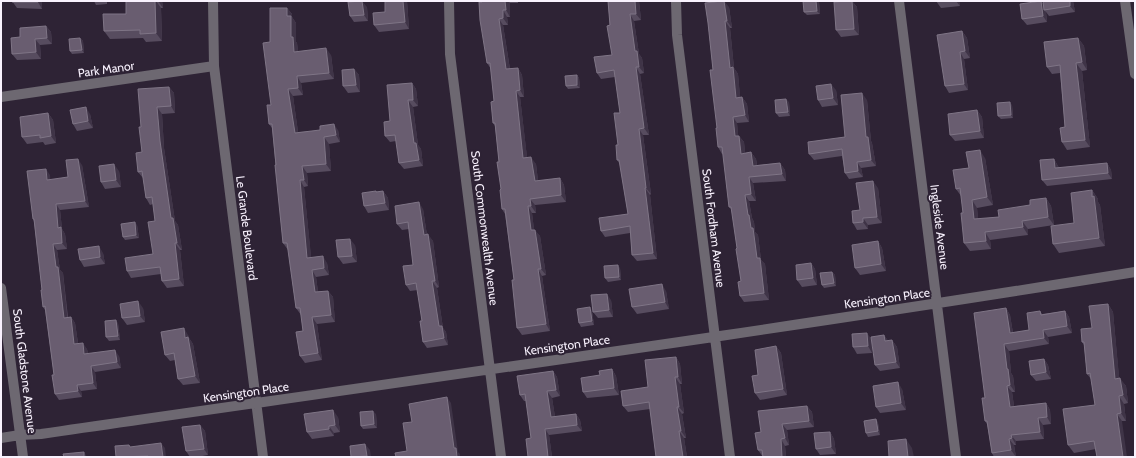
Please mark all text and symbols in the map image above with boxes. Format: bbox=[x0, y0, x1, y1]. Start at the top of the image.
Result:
street label: Park Manor bbox=[77, 58, 135, 80]
street label: South Commonwealth Avenue bbox=[468, 150, 502, 306]
street label: South Fordham Avenue bbox=[699, 168, 729, 288]
street label: Le Grande Boulevard bbox=[233, 175, 261, 281]
street label: Ingleside Avenue bbox=[927, 184, 953, 270]
street label: Kensington Place bbox=[843, 285, 931, 311]
street label: South Gladstone Avenue bbox=[10, 308, 40, 434]
street label: Kensington Place bbox=[523, 332, 611, 358]
street label: Kensington Place bbox=[202, 379, 290, 405]

